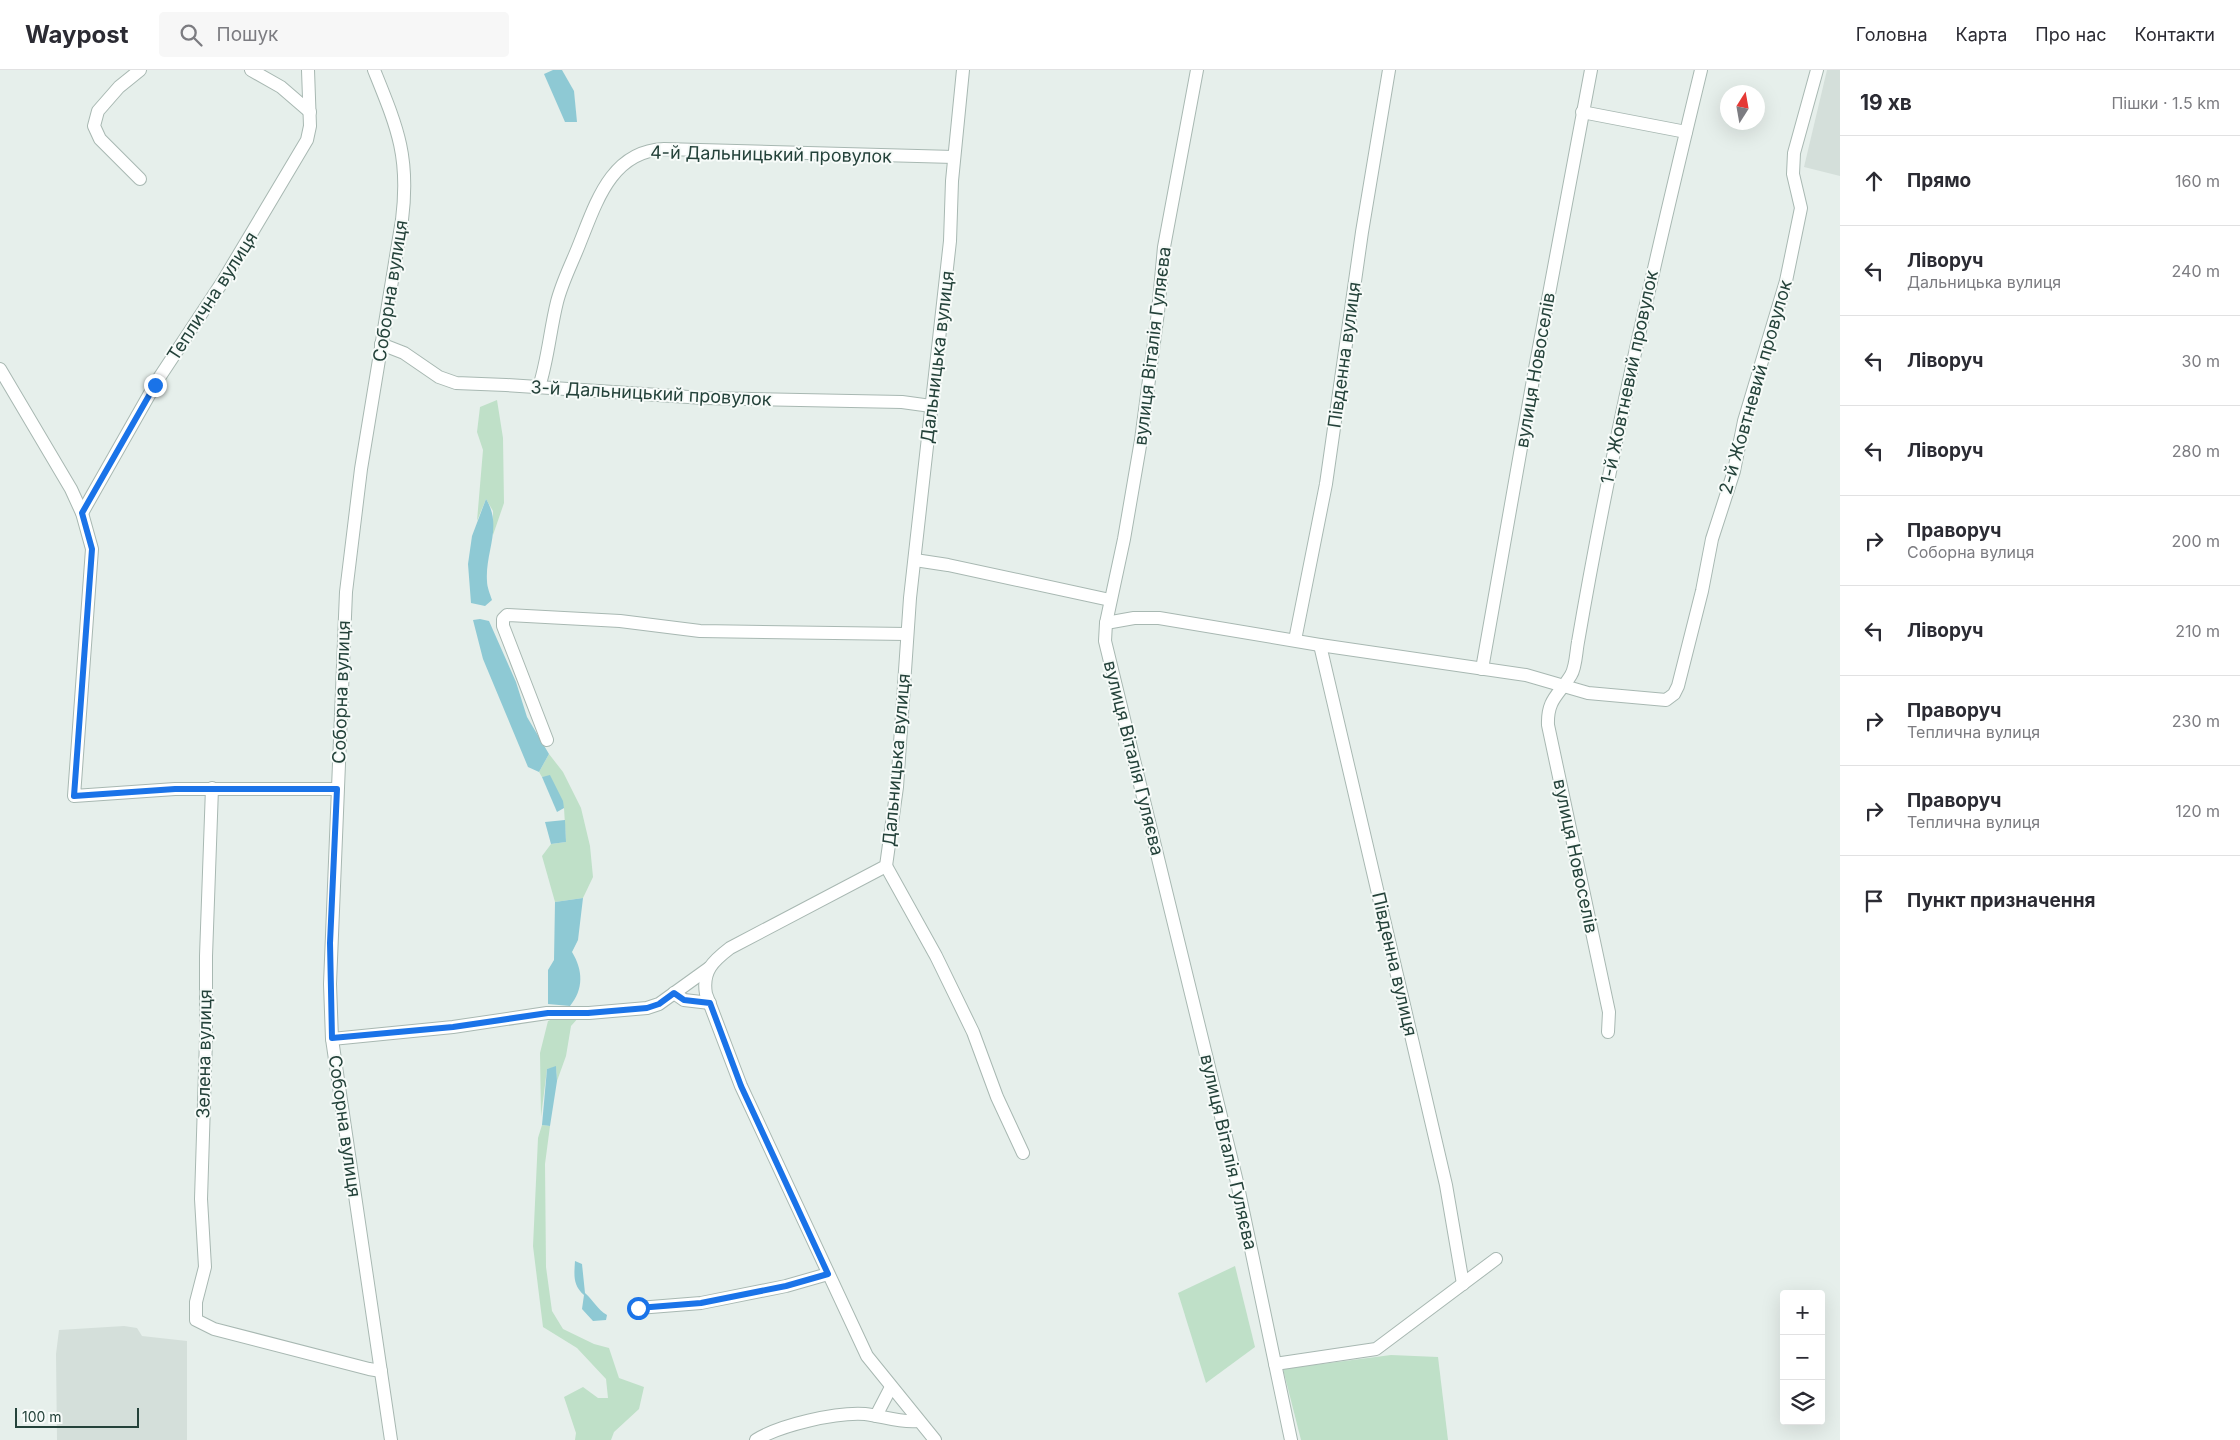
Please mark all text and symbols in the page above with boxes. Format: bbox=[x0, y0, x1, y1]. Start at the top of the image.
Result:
search box bbox=[159, 12, 509, 57]
text: Waypost bbox=[25, 20, 129, 49]
icon: search bbox=[177, 21, 205, 49]
text: Пошук bbox=[217, 23, 278, 46]
text: Головна bbox=[1856, 24, 1928, 45]
text: Карта bbox=[1956, 24, 2007, 45]
text: Про нас bbox=[2035, 24, 2107, 45]
text: Контакти bbox=[2135, 24, 2215, 45]
north arrow bbox=[1720, 85, 1765, 130]
text: 19 хв bbox=[1860, 90, 1912, 115]
text: Пішки · 1.5 km bbox=[2111, 93, 2220, 113]
street label: 4-й Дальницький провулок bbox=[650, 141, 892, 167]
icon: ahead bbox=[1860, 167, 1888, 195]
text: Прямо bbox=[1907, 169, 1971, 192]
text: 160 m bbox=[2175, 171, 2220, 191]
street label: Соборна вулиця bbox=[368, 219, 412, 363]
street label: Теплична вулиця bbox=[162, 228, 262, 364]
street label: вулиця Віталія Гуляєва bbox=[1129, 245, 1175, 447]
text: Ліворуч bbox=[1907, 249, 1983, 272]
icon: left bbox=[1860, 257, 1888, 285]
text: 240 m bbox=[2172, 261, 2220, 281]
street label: 1-й Жовтневий провулок bbox=[1596, 268, 1662, 486]
street label: Дальницька вулиця bbox=[916, 270, 958, 444]
text: Дальницька вулиця bbox=[1907, 272, 2061, 292]
street label: 2-й Жовтневий провулок bbox=[1714, 277, 1796, 496]
street label: Південна вулиця bbox=[1323, 281, 1365, 429]
street label: вулиця Новоселів bbox=[1511, 291, 1559, 449]
icon: left bbox=[1860, 347, 1888, 375]
text: Ліворуч bbox=[1907, 349, 1983, 372]
text: 30 m bbox=[2182, 351, 2220, 371]
route end bbox=[144, 374, 167, 397]
street label: 3-й Дальницький провулок bbox=[530, 376, 772, 410]
icon: left bbox=[1860, 437, 1888, 465]
text: Ліворуч bbox=[1907, 439, 1983, 462]
text: 280 m bbox=[2172, 441, 2220, 461]
text: Праворуч bbox=[1907, 519, 2001, 542]
icon: right bbox=[1860, 527, 1888, 555]
text: 200 m bbox=[2172, 531, 2220, 551]
text: Соборна вулиця bbox=[1907, 542, 2034, 562]
icon: left bbox=[1860, 617, 1888, 645]
text: Ліворуч bbox=[1907, 619, 1983, 642]
street label: Соборна вулиця bbox=[328, 620, 354, 764]
text: 210 m bbox=[2175, 621, 2220, 641]
street label: вулиця Віталія Гуляєва bbox=[1100, 658, 1168, 858]
street label: Дальницька вулиця bbox=[878, 673, 914, 847]
text: Праворуч bbox=[1907, 699, 2001, 722]
icon: right bbox=[1860, 707, 1888, 735]
text: 230 m bbox=[2172, 711, 2220, 731]
text: Теплична вулиця bbox=[1907, 722, 2040, 742]
street label: вулиця Новоселів bbox=[1549, 777, 1603, 935]
text: Праворуч bbox=[1907, 789, 2001, 812]
icon: right bbox=[1860, 797, 1888, 825]
text: 120 m bbox=[2175, 801, 2220, 821]
text: Теплична вулиця bbox=[1907, 812, 2040, 832]
icon: arrive bbox=[1860, 887, 1888, 915]
text: Пункт призначення bbox=[1907, 889, 2095, 912]
street label: Південна вулиця bbox=[1368, 890, 1422, 1038]
street label: Зелена вулиця bbox=[192, 989, 216, 1119]
street label: вулиця Віталія Гуляєва bbox=[1196, 1052, 1262, 1252]
street label: Соборна вулиця bbox=[325, 1054, 365, 1198]
map controls bbox=[1780, 1290, 1825, 1425]
button: + bbox=[1780, 1290, 1825, 1335]
route start bbox=[627, 1297, 650, 1320]
button: − bbox=[1780, 1335, 1825, 1380]
button: layers bbox=[1780, 1380, 1825, 1425]
scale bar bbox=[15, 1405, 139, 1428]
text: 100 m bbox=[22, 1408, 62, 1425]

